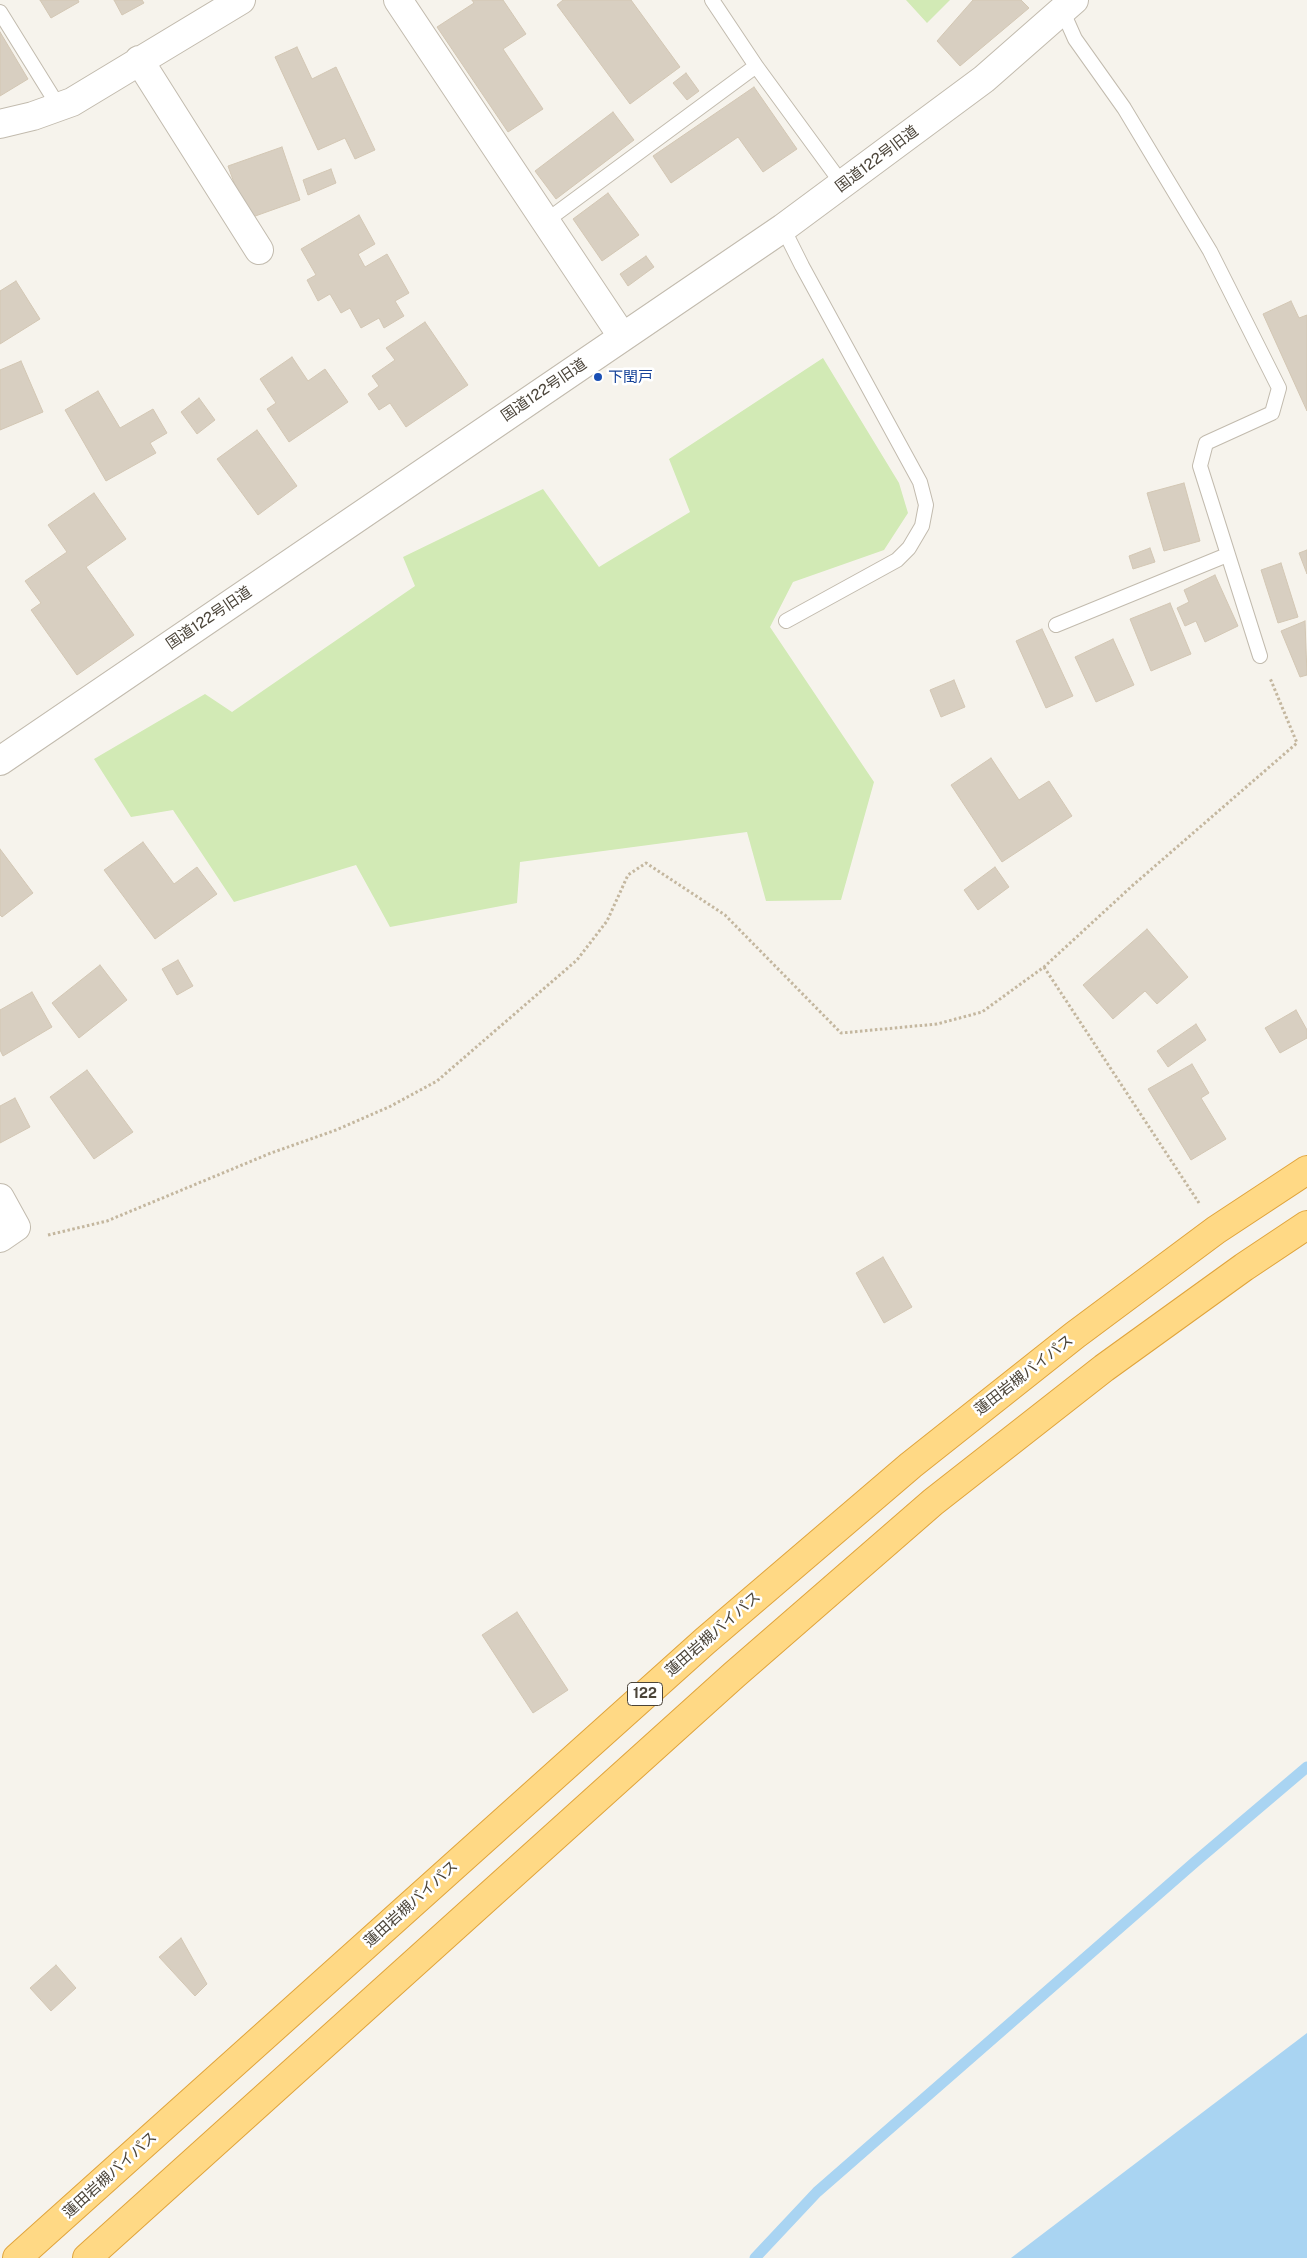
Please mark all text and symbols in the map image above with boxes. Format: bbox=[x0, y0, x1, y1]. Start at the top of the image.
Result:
street label: 国道122号旧道 bbox=[832, 122, 922, 196]
street label: 国道122号旧道 bbox=[498, 355, 590, 425]
place label: 下閏戸 bbox=[608, 368, 653, 386]
marker: 下閏戸 bbox=[592, 371, 604, 383]
street label: 国道122号旧道 bbox=[163, 583, 255, 653]
street label: 蓮田岩槻バイパス bbox=[971, 1331, 1077, 1419]
street label: 蓮田岩槻バイパス bbox=[662, 1588, 764, 1680]
road number: 122 bbox=[628, 1682, 662, 1706]
street label: 蓮田岩槻バイパス bbox=[360, 1857, 462, 1951]
street label: 蓮田岩槻バイパス bbox=[59, 2128, 161, 2222]

